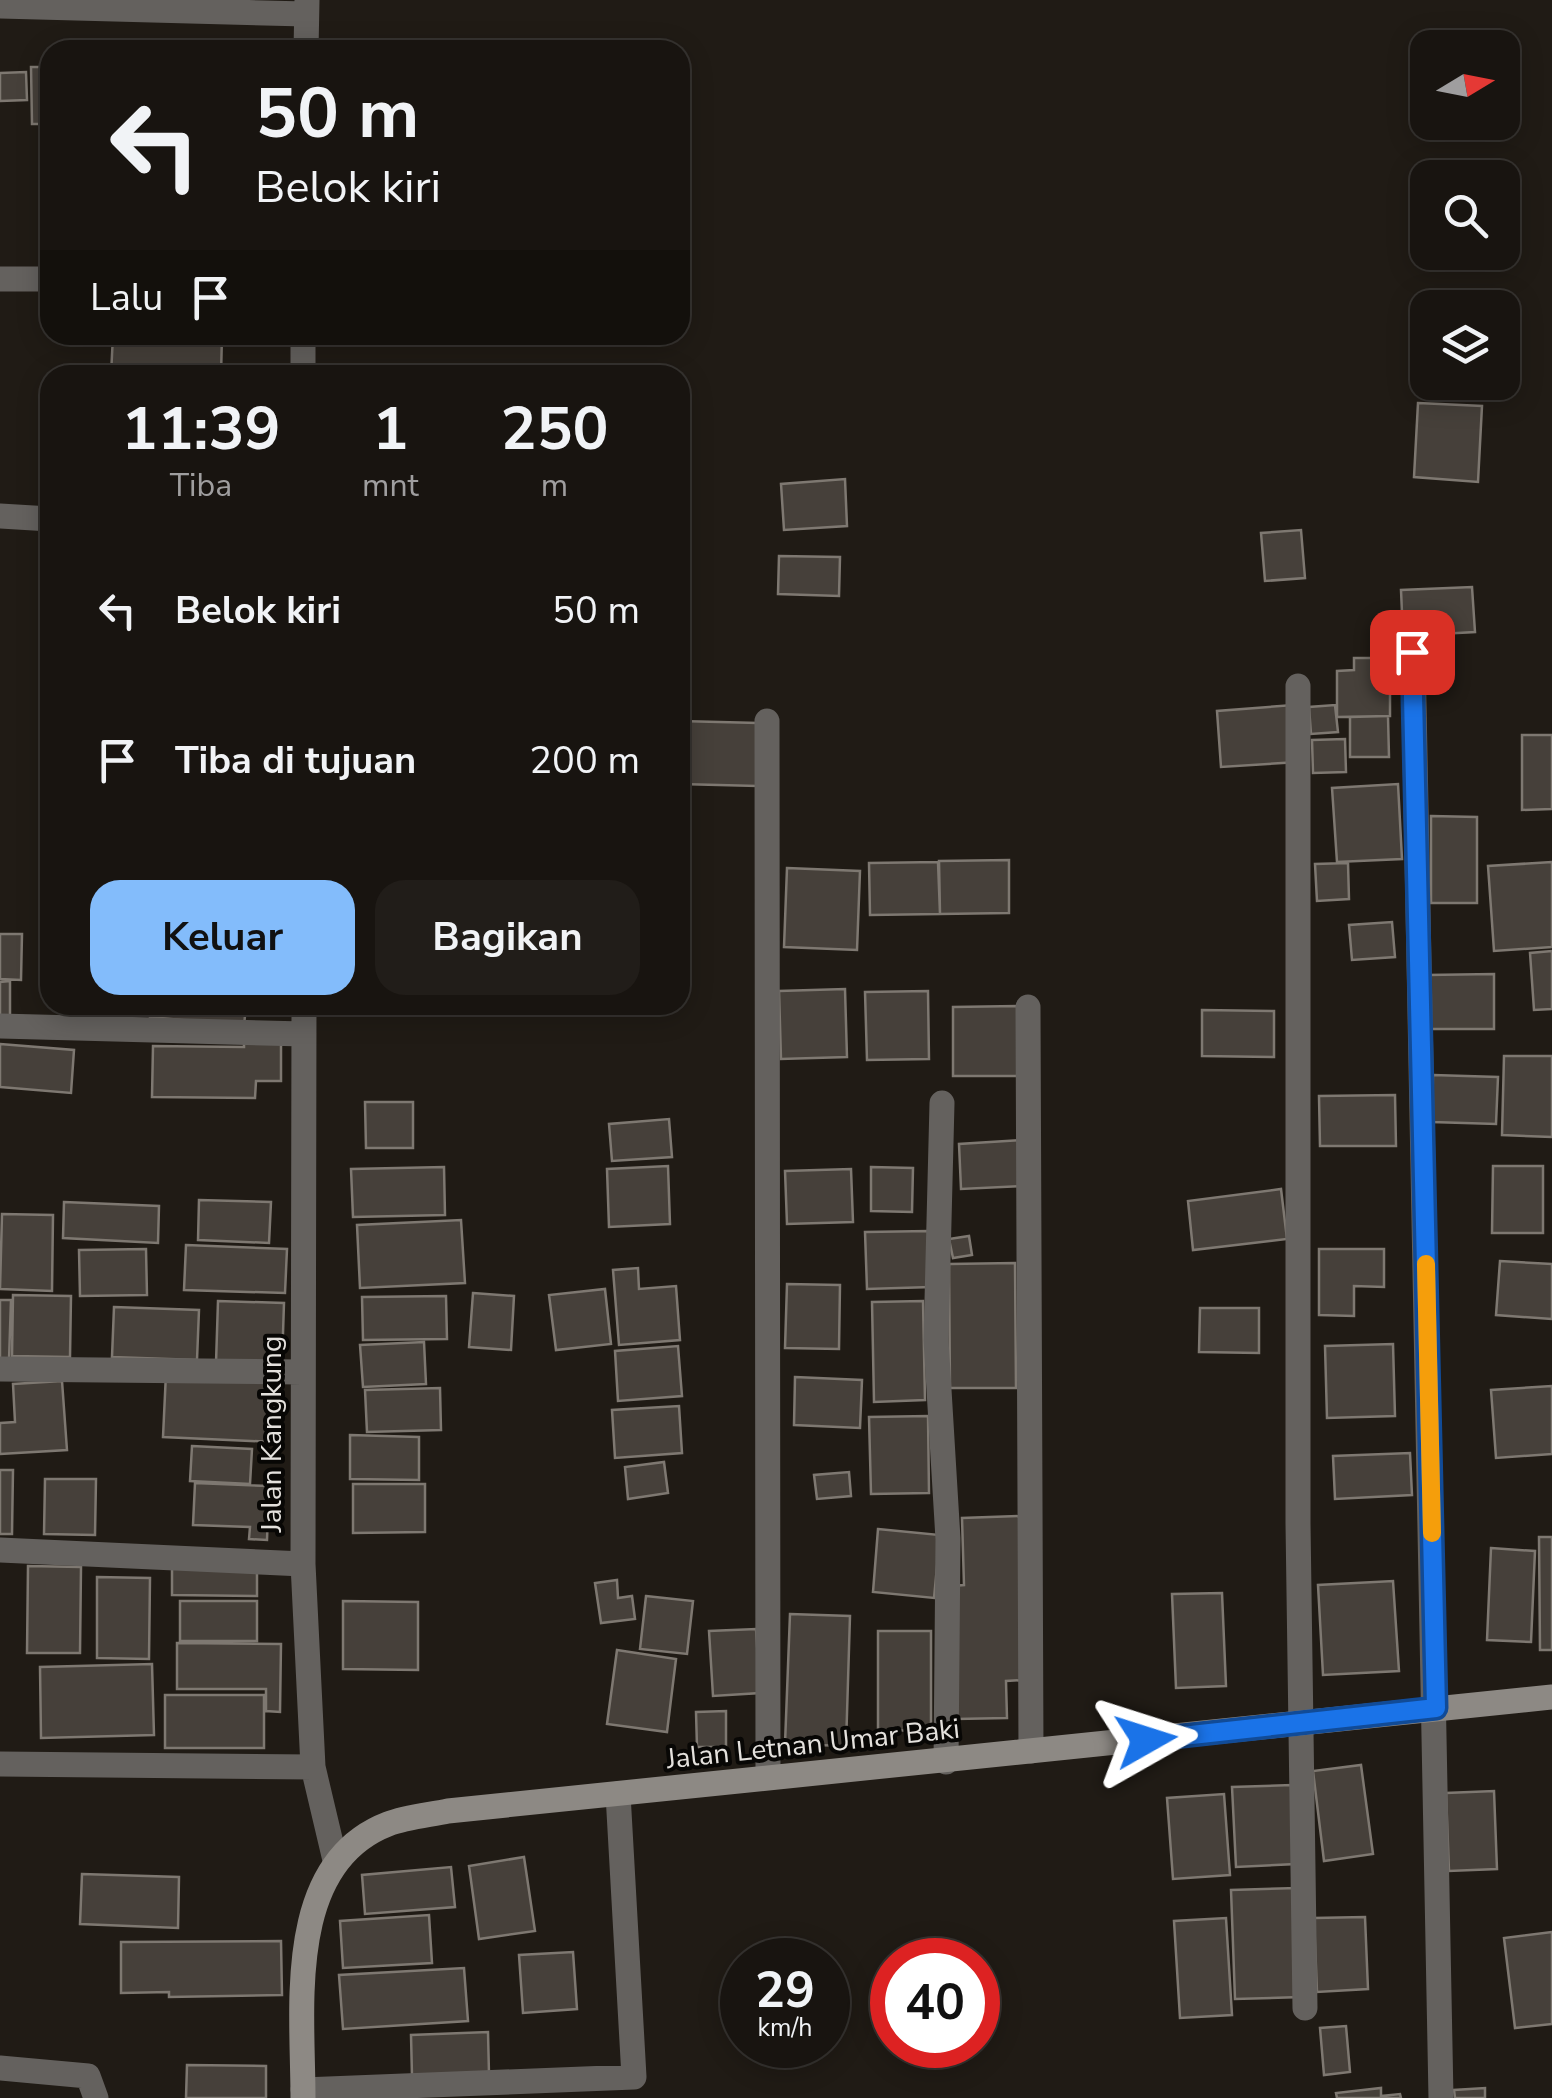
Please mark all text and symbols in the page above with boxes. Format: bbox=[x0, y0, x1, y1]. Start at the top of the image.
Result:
north arrow bbox=[1410, 30, 1520, 140]
map controls bbox=[1410, 30, 1520, 400]
text: 50 m bbox=[255, 66, 419, 162]
icon: left bbox=[90, 80, 220, 210]
text: Belok kiri bbox=[255, 157, 441, 218]
button: search bbox=[1410, 160, 1520, 270]
icon: arrive bbox=[183, 270, 238, 325]
text: Lalu bbox=[90, 272, 163, 323]
button: layers bbox=[1410, 290, 1520, 400]
text: 11:39 bbox=[122, 388, 280, 470]
text: 1 bbox=[372, 388, 408, 470]
text: 250 bbox=[500, 388, 608, 470]
text: Tiba bbox=[170, 464, 232, 507]
text: mnt bbox=[362, 464, 419, 507]
text: m bbox=[541, 464, 568, 507]
icon: left bbox=[90, 583, 145, 638]
text: Belok kiri bbox=[175, 585, 341, 636]
text: 50 m bbox=[552, 585, 640, 636]
pin bbox=[1370, 610, 1455, 695]
icon: arrive bbox=[1385, 625, 1440, 680]
icon: arrive bbox=[90, 733, 145, 788]
text: Tiba di tujuan bbox=[175, 735, 416, 786]
text: 200 m bbox=[529, 735, 640, 786]
button: Keluar bbox=[90, 880, 355, 995]
button: Bagikan bbox=[375, 880, 640, 995]
street label: Jalan Kangkung bbox=[253, 1336, 291, 1533]
position arrow bbox=[1094, 1688, 1198, 1792]
street label: Jalan Letnan Umar Baki bbox=[664, 1710, 961, 1778]
speed limit sign: 40 bbox=[870, 1938, 1000, 2068]
text: 29 bbox=[755, 1956, 815, 2025]
text: km/h bbox=[757, 2011, 813, 2045]

